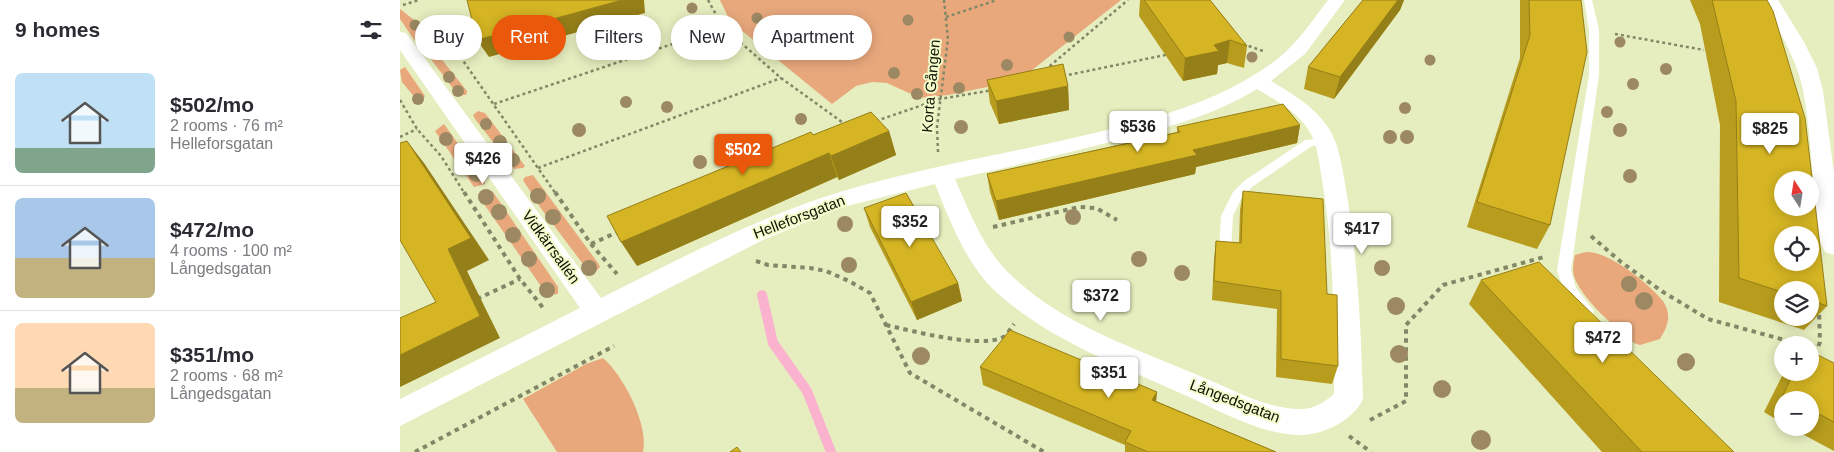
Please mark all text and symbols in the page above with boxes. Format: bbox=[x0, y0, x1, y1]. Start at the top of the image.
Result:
chip: Buy bbox=[415, 15, 482, 60]
chip: Rent bbox=[492, 15, 566, 60]
chip: Filters bbox=[576, 15, 661, 60]
chip: New bbox=[671, 15, 743, 60]
chip: Apartment bbox=[753, 15, 872, 60]
icon: filters bbox=[357, 16, 385, 44]
text: 9 homes bbox=[15, 18, 100, 41]
street label: Korta Gången bbox=[918, 39, 943, 133]
icon: home bbox=[55, 93, 115, 153]
text: $502/mo bbox=[170, 93, 254, 116]
pin: $536 bbox=[1108, 110, 1168, 153]
pin: $825 bbox=[1740, 112, 1800, 155]
text: 2 rooms · 76 m² bbox=[170, 117, 283, 134]
text: $536 bbox=[1120, 118, 1156, 135]
text: $825 bbox=[1752, 120, 1788, 137]
pin: $502 bbox=[713, 134, 773, 176]
text: Helleforsgatan bbox=[170, 135, 273, 152]
text: $502 bbox=[725, 141, 761, 158]
pin: $426 bbox=[453, 142, 513, 185]
text: $426 bbox=[465, 150, 501, 167]
north arrow bbox=[1774, 171, 1819, 216]
map controls bbox=[1774, 171, 1819, 436]
street label: Helleforsgatan bbox=[751, 191, 847, 242]
pin: $352 bbox=[880, 206, 940, 248]
street label: Vidkärrsallén bbox=[519, 207, 584, 287]
pin: $417 bbox=[1332, 212, 1392, 255]
text: $352 bbox=[892, 213, 928, 230]
icon: home bbox=[55, 218, 115, 278]
text: $472/mo bbox=[170, 218, 254, 241]
text: $417 bbox=[1344, 220, 1380, 237]
button: locate bbox=[1774, 226, 1819, 271]
text: 4 rooms · 100 m² bbox=[170, 242, 292, 259]
text: Långedsgatan bbox=[170, 260, 271, 277]
pin: $372 bbox=[1071, 280, 1131, 322]
button: layers bbox=[1774, 281, 1819, 326]
text: $372 bbox=[1083, 287, 1119, 304]
pin: $472 bbox=[1573, 322, 1633, 364]
text: $472 bbox=[1585, 329, 1621, 346]
button: + bbox=[1774, 336, 1819, 381]
icon: home bbox=[55, 343, 115, 403]
text: $351/mo bbox=[170, 343, 254, 366]
pin: $351 bbox=[1079, 356, 1139, 399]
text: $351 bbox=[1091, 364, 1127, 381]
text: 2 rooms · 68 m² bbox=[170, 367, 283, 384]
street label: Långedsgatan bbox=[1188, 376, 1283, 426]
text: Långedsgatan bbox=[170, 385, 271, 402]
button: − bbox=[1774, 391, 1819, 436]

